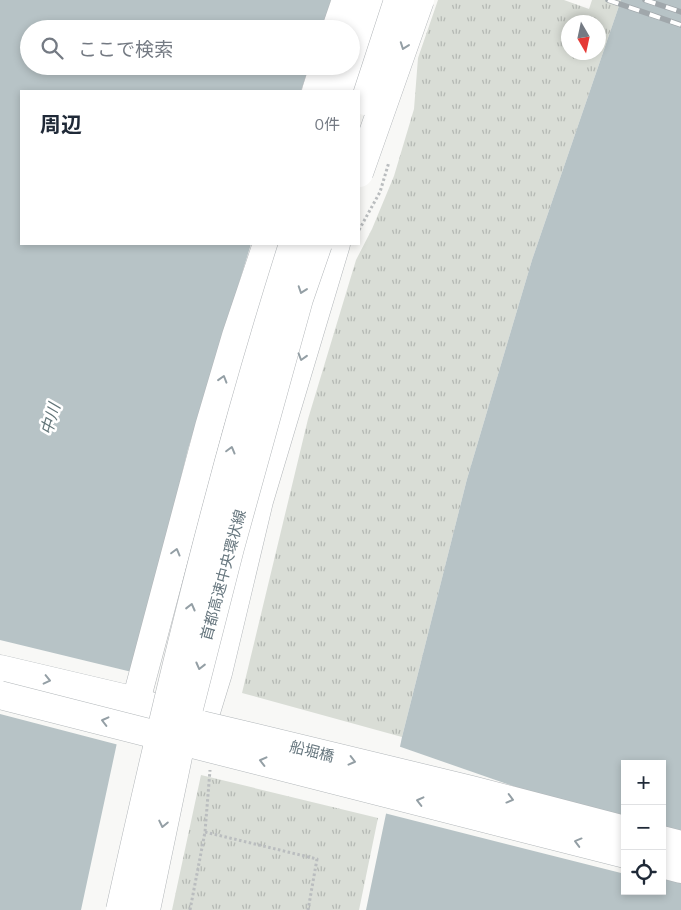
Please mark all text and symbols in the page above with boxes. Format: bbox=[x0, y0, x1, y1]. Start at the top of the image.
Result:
north arrow bbox=[561, 15, 606, 60]
search box bbox=[20, 20, 360, 75]
icon: search bbox=[38, 34, 66, 62]
text: ここで検索 bbox=[78, 37, 173, 61]
one-way arrow bbox=[400, 41, 410, 50]
text: 周辺 bbox=[40, 111, 82, 137]
text: 0件 bbox=[314, 114, 340, 134]
one-way arrow bbox=[298, 285, 308, 294]
one-way arrow bbox=[297, 353, 307, 361]
one-way arrow bbox=[218, 375, 228, 383]
water label: 中川 bbox=[36, 399, 65, 437]
one-way arrow bbox=[226, 446, 236, 454]
street label: 首都高速中央環状線 bbox=[196, 507, 250, 643]
one-way arrow bbox=[170, 549, 180, 557]
one-way arrow bbox=[185, 602, 196, 611]
one-way arrow bbox=[195, 662, 206, 671]
one-way arrow bbox=[43, 674, 52, 685]
one-way arrow bbox=[101, 716, 110, 727]
street label: 船堀橋 bbox=[288, 736, 336, 766]
one-way arrow bbox=[347, 755, 356, 766]
one-way arrow bbox=[258, 756, 267, 767]
map controls bbox=[621, 760, 666, 895]
button: + bbox=[621, 760, 666, 805]
one-way arrow bbox=[505, 794, 513, 804]
one-way arrow bbox=[416, 796, 425, 807]
button: − bbox=[621, 805, 666, 850]
one-way arrow bbox=[158, 820, 169, 829]
one-way arrow bbox=[573, 837, 582, 848]
button: locate bbox=[621, 850, 666, 895]

